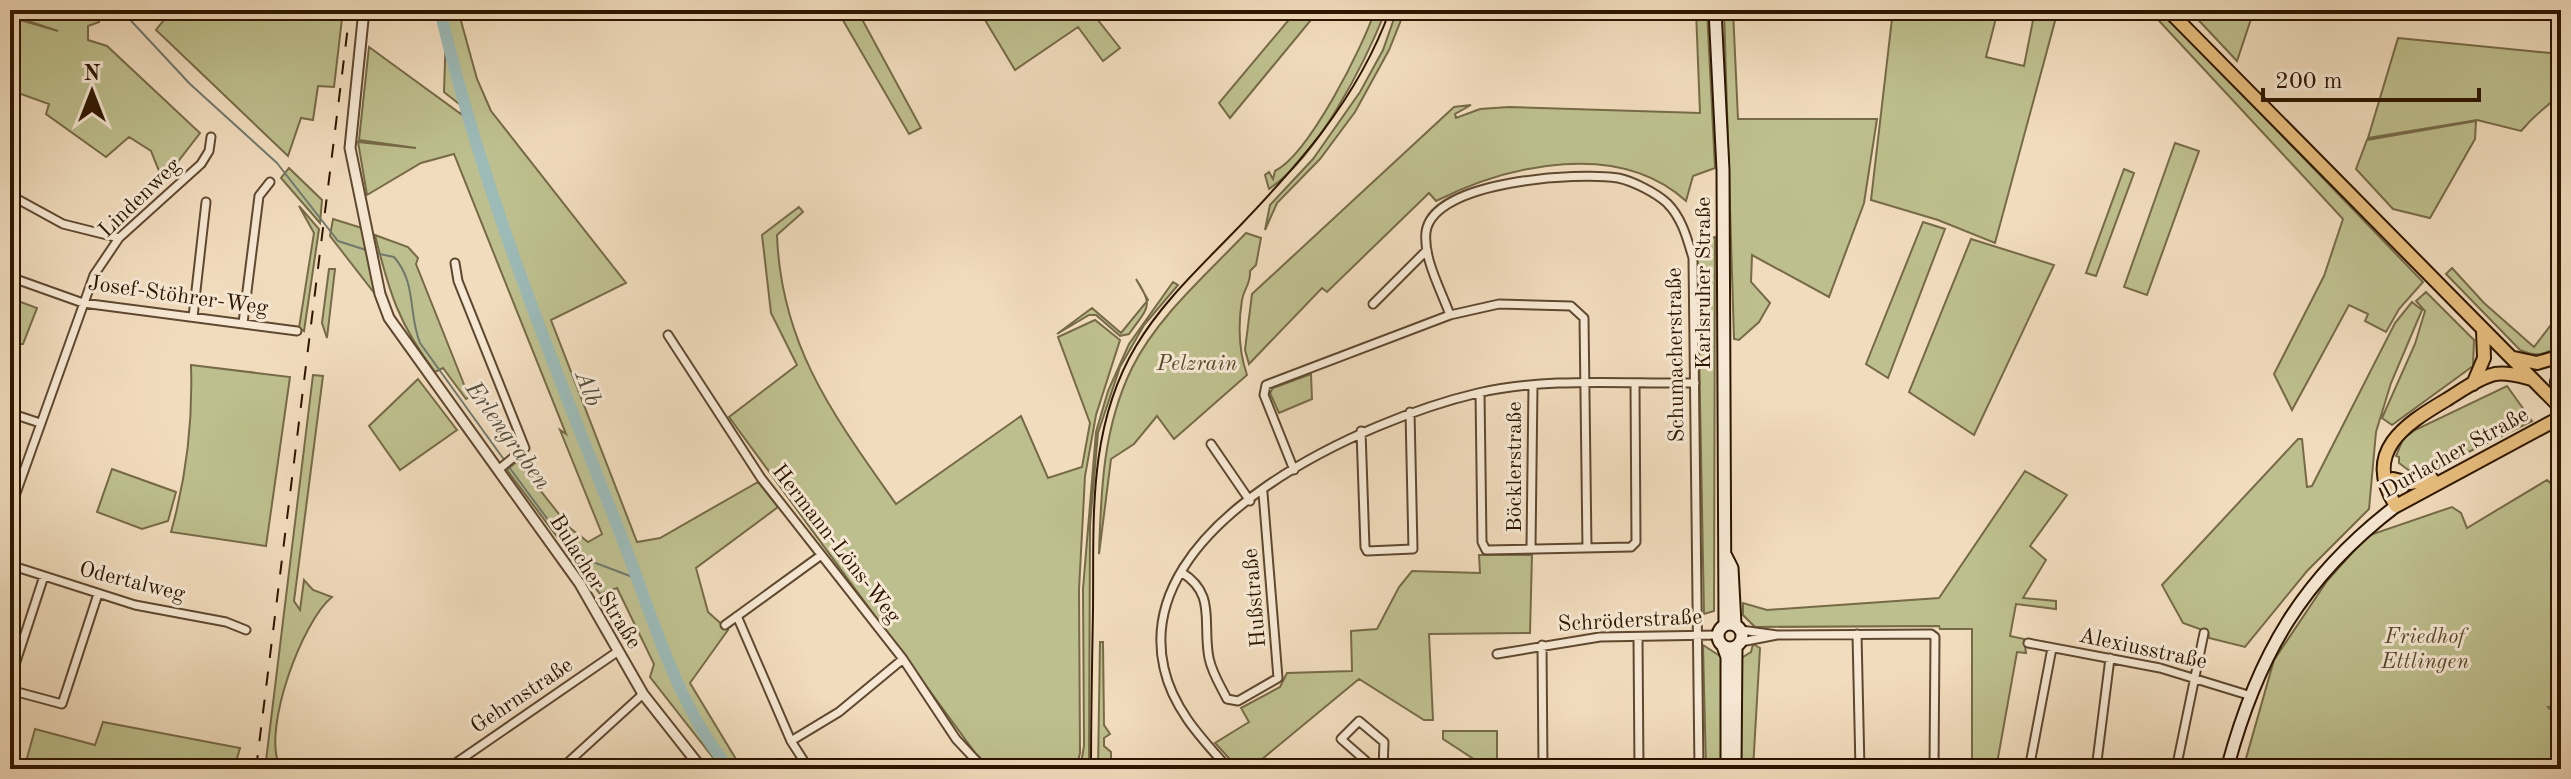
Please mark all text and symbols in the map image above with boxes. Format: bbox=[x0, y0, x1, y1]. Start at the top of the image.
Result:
north arrow bbox=[52, 52, 132, 132]
scale bar bbox=[2263, 52, 2479, 102]
text: N bbox=[84, 63, 101, 85]
text: 200 m bbox=[2275, 70, 2343, 94]
street label: Lindenweg bbox=[95, 154, 185, 242]
street label: Karlsruher Straße bbox=[1693, 197, 1715, 369]
street label: Schumacherstraße bbox=[1663, 267, 1689, 443]
street label: Josef-Stöhrer-Weg bbox=[86, 272, 270, 320]
park label: Pelzrain bbox=[1156, 353, 1238, 375]
water label: Alb bbox=[569, 366, 605, 410]
water label: Erlengraben bbox=[459, 377, 554, 495]
street label: Böcklerstraße bbox=[1504, 401, 1526, 533]
street label: Durlacher Straße bbox=[2378, 403, 2532, 503]
street label: Hermann-Löns-Weg bbox=[767, 460, 905, 628]
street label: Bulacher Straße bbox=[545, 511, 645, 653]
street label: Hußstraße bbox=[1240, 547, 1270, 649]
street label: Odertalweg bbox=[77, 558, 187, 606]
street label: Schröderstraße bbox=[1557, 606, 1703, 636]
street label: Alexiusstraße bbox=[2077, 625, 2209, 673]
park label: Friedhof Ettlingen bbox=[2380, 626, 2469, 673]
street label: Gehrnstraße bbox=[467, 654, 577, 738]

